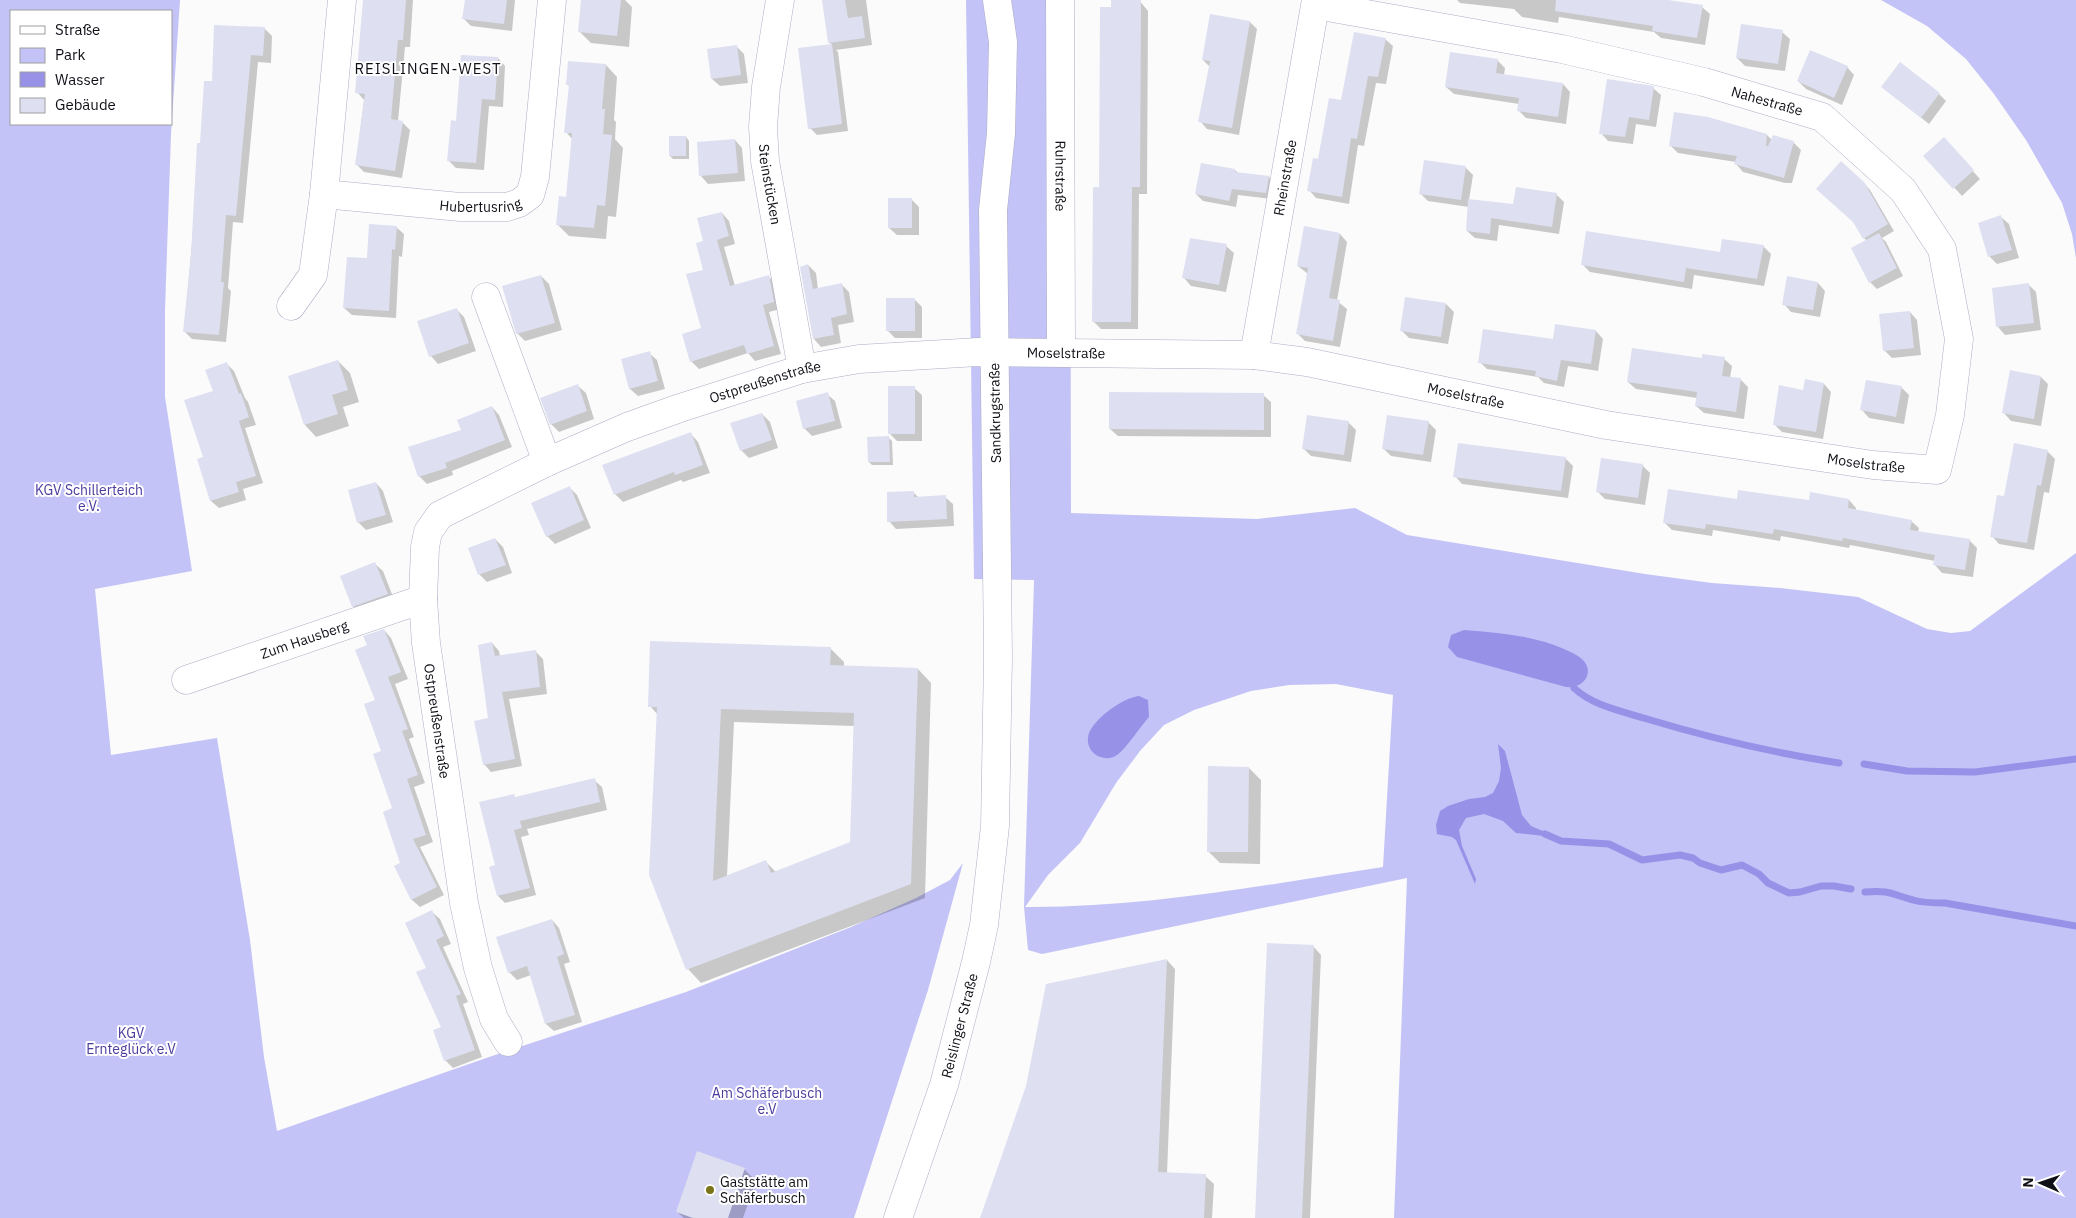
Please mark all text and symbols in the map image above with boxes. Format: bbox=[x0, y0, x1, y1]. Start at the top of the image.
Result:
legend bbox=[10, 10, 172, 125]
text: Straße bbox=[55, 20, 100, 39]
text: Park bbox=[55, 45, 85, 64]
district label: REISLINGEN-WEST bbox=[354, 59, 502, 78]
text: Wasser bbox=[55, 70, 105, 89]
street label: Nahestraße bbox=[1729, 82, 1805, 120]
text: Gebäude bbox=[55, 95, 116, 114]
street label: Rheinstraße bbox=[1269, 138, 1301, 217]
street label: Ruhrstraße bbox=[1051, 141, 1070, 212]
street label: Steinstücken bbox=[755, 143, 785, 226]
street label: Hubertusring bbox=[438, 194, 524, 216]
street label: Moselstraße bbox=[1027, 344, 1106, 362]
street label: Ostpreußenstraße bbox=[707, 357, 823, 407]
street label: Sandkrugstraße bbox=[985, 362, 1005, 463]
street label: Moselstraße bbox=[1426, 379, 1507, 412]
street label: Moselstraße bbox=[1826, 449, 1906, 476]
park label: KGV Schillerteich e.V. bbox=[35, 481, 143, 515]
street label: Zum Hausberg bbox=[258, 616, 351, 663]
street label: Ostpreußenstraße bbox=[420, 662, 454, 780]
street label: Reislinger Straße bbox=[937, 971, 982, 1080]
park label: KGV Ernteglück e.V bbox=[86, 1024, 176, 1058]
park label: Am Schäferbusch e.V bbox=[712, 1084, 822, 1118]
north arrow bbox=[2016, 1158, 2066, 1208]
place label: Gaststätte am Schäferbusch bbox=[720, 1173, 808, 1207]
text: N bbox=[2019, 1177, 2037, 1188]
marker: Gaststätte am Schäferbusch bbox=[704, 1184, 716, 1196]

